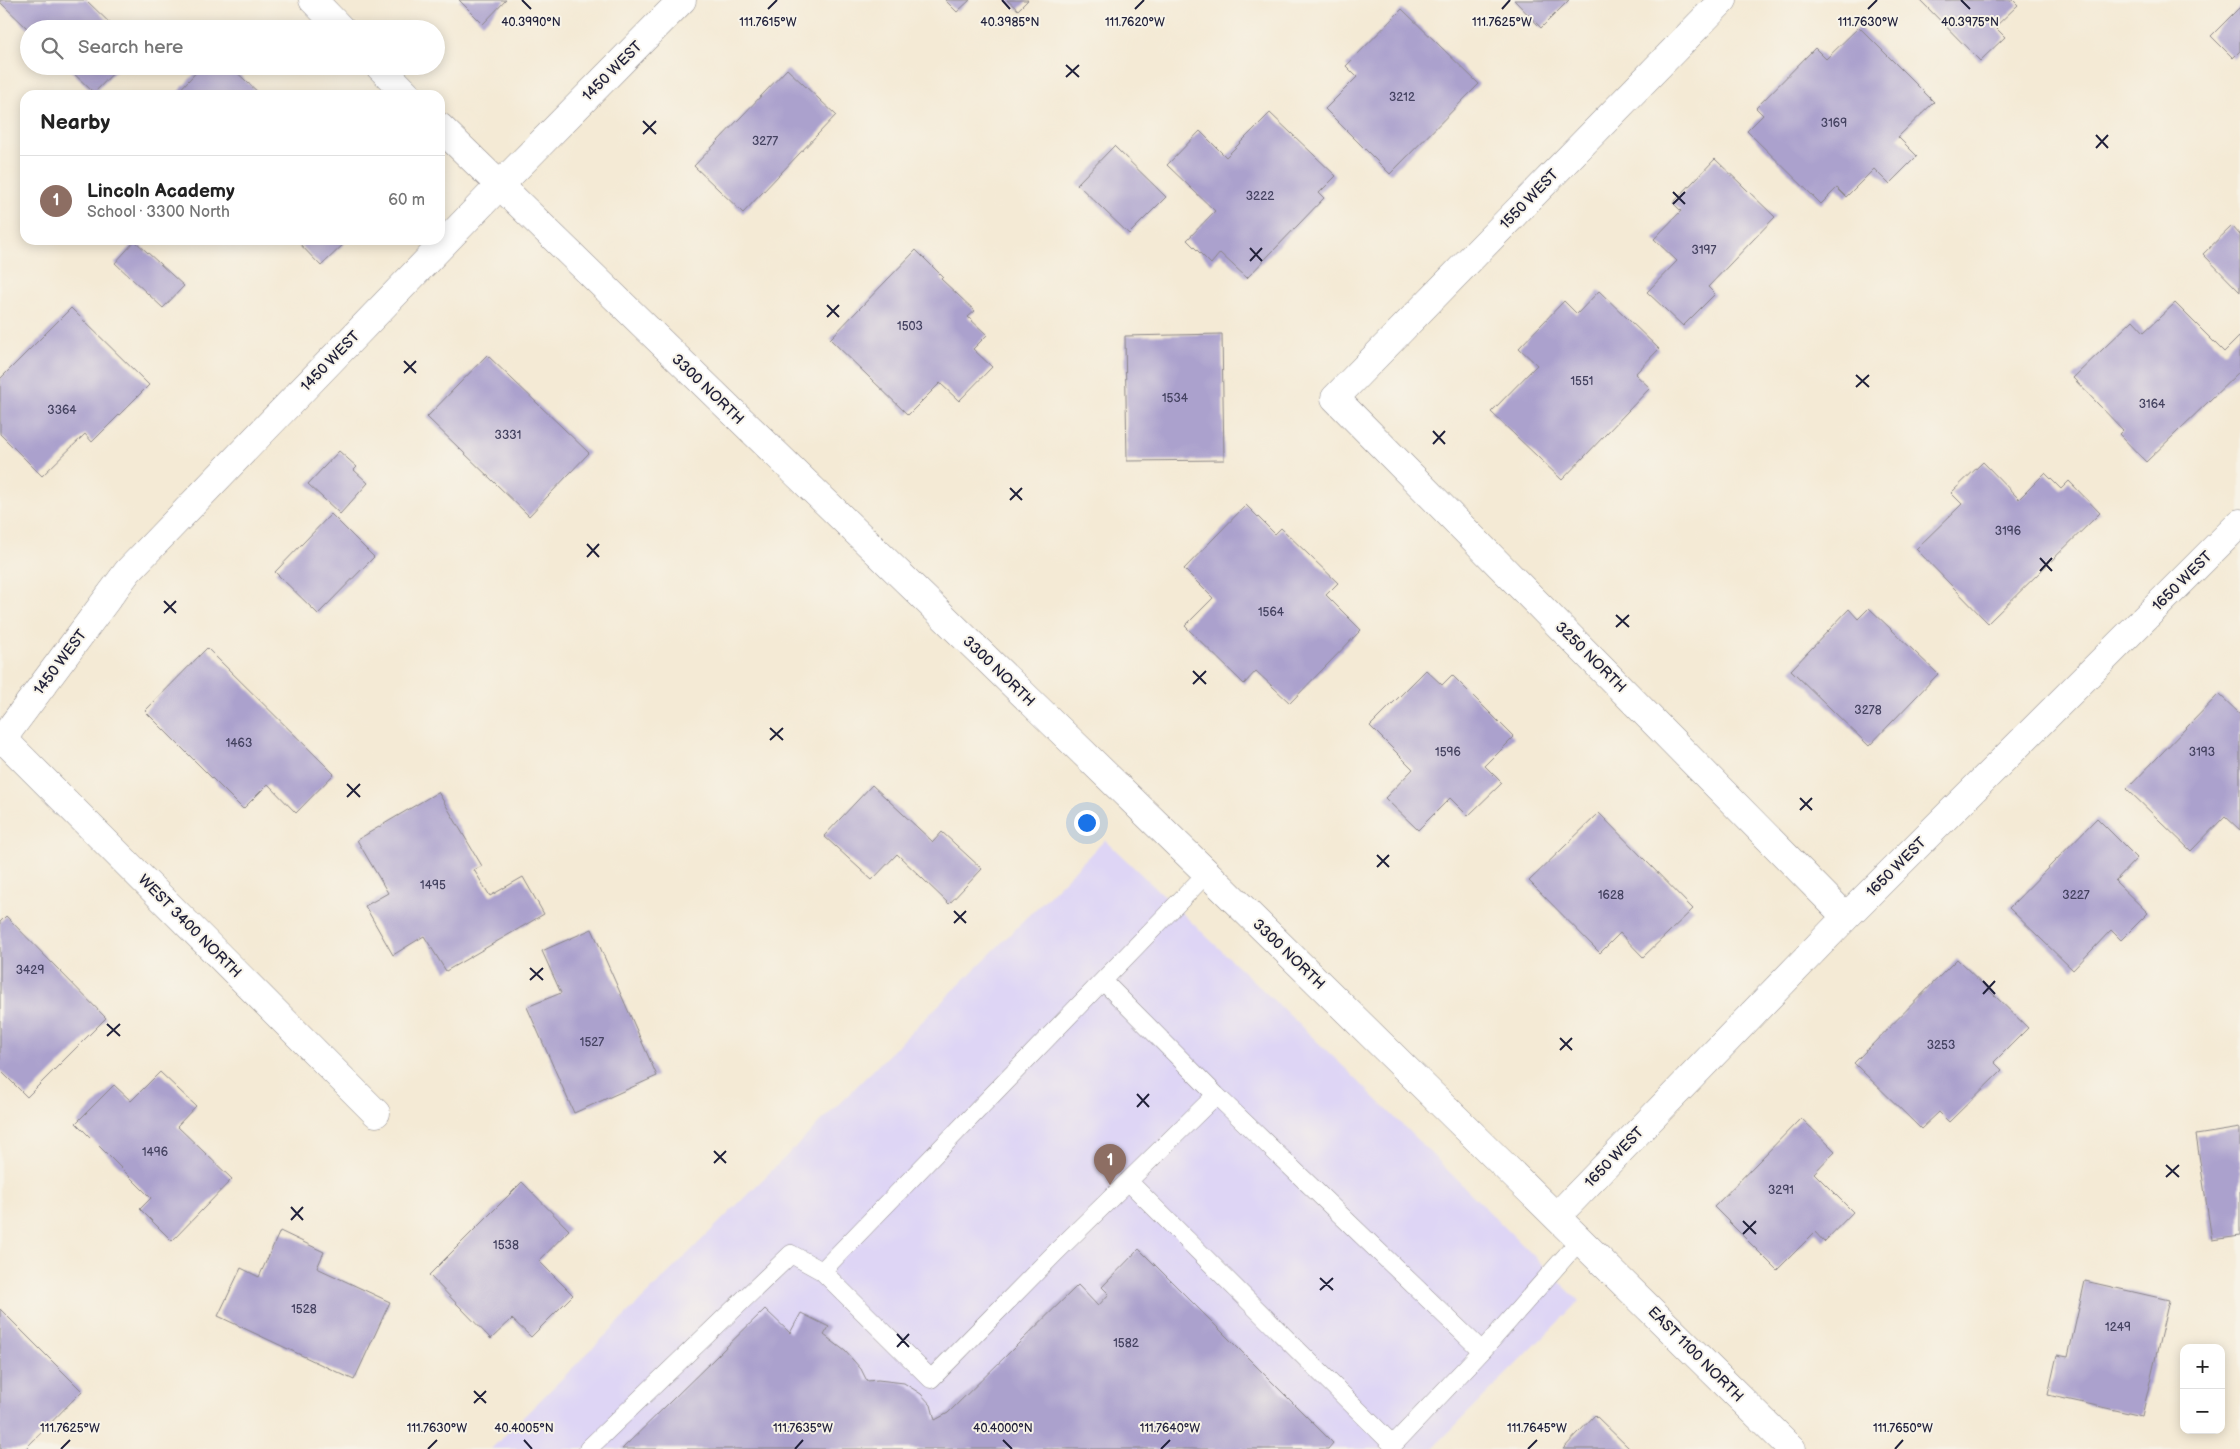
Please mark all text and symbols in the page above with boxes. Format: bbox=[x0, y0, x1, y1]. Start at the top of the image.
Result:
text: 40.3990°N bbox=[501, 15, 561, 30]
text: 111.7615°W bbox=[739, 15, 797, 30]
text: 40.3985°N bbox=[980, 15, 1040, 30]
text: 111.7620°W bbox=[1105, 15, 1165, 30]
text: 111.7625°W bbox=[1472, 15, 1532, 30]
text: 111.7630°W bbox=[1838, 15, 1898, 30]
text: 40.3975°N bbox=[1941, 15, 1999, 30]
search box bbox=[20, 20, 445, 75]
icon: search bbox=[38, 34, 66, 62]
text: Search here bbox=[78, 36, 183, 59]
street label: 1450 WEST bbox=[578, 37, 646, 105]
house number: 3212 bbox=[1389, 90, 1415, 105]
text: Nearby bbox=[40, 110, 110, 135]
house number: 3169 bbox=[1821, 116, 1847, 131]
house number: 3277 bbox=[752, 134, 778, 149]
street label: 1550 WEST bbox=[1496, 165, 1563, 234]
text: Lincoln Academy bbox=[87, 180, 235, 203]
house number: 3222 bbox=[1246, 189, 1274, 204]
text: 1 bbox=[53, 191, 59, 210]
text: 60 m bbox=[388, 191, 425, 210]
text: School · 3300 North bbox=[87, 203, 230, 222]
house number: 3197 bbox=[1692, 243, 1717, 258]
house number: 1503 bbox=[897, 319, 923, 334]
street label: 1450 WEST bbox=[297, 327, 364, 396]
street label: 3300 NORTH bbox=[667, 350, 748, 429]
house number: 1551 bbox=[1570, 374, 1594, 389]
house number: 1534 bbox=[1162, 391, 1189, 406]
house number: 3164 bbox=[2139, 397, 2166, 412]
house number: 3364 bbox=[47, 403, 77, 418]
house number: 3331 bbox=[495, 428, 521, 443]
house number: 3196 bbox=[1995, 524, 2021, 539]
street label: 1650 WEST bbox=[2148, 547, 2216, 615]
house number: 1564 bbox=[1258, 605, 1285, 620]
street label: 3250 NORTH bbox=[1551, 618, 1630, 697]
street label: 1450 WEST bbox=[30, 626, 91, 699]
street label: 3300 NORTH bbox=[958, 632, 1039, 711]
house number: 3278 bbox=[1854, 703, 1882, 718]
house number: 1463 bbox=[226, 736, 252, 751]
house number: 1596 bbox=[1435, 745, 1461, 760]
house number: 3193 bbox=[2189, 745, 2215, 760]
your location bbox=[1074, 810, 1100, 836]
street label: 1650 WEST bbox=[1862, 833, 1930, 901]
street label: WEST 3400 NORTH bbox=[134, 871, 245, 982]
house number: 1495 bbox=[420, 878, 446, 893]
house number: 1628 bbox=[1598, 888, 1624, 903]
house number: 3227 bbox=[2062, 888, 2090, 903]
street label: 3300 NORTH bbox=[1248, 915, 1329, 994]
house number: 3429 bbox=[16, 963, 44, 978]
house number: 1527 bbox=[580, 1035, 604, 1050]
house number: 3253 bbox=[1927, 1038, 1955, 1053]
street label: 1650 WEST bbox=[1581, 1123, 1648, 1192]
pin: 1 bbox=[1094, 1144, 1126, 1185]
house number: 1496 bbox=[142, 1145, 168, 1160]
house number: 3291 bbox=[1768, 1183, 1794, 1198]
house number: 1538 bbox=[493, 1238, 519, 1253]
house number: 1528 bbox=[291, 1302, 317, 1317]
street label: EAST 1100 NORTH bbox=[1644, 1303, 1747, 1406]
house number: 1249 bbox=[2105, 1320, 2131, 1335]
house number: 1582 bbox=[1113, 1336, 1139, 1351]
map controls bbox=[2180, 1344, 2225, 1434]
button: + bbox=[2180, 1344, 2225, 1389]
button: − bbox=[2180, 1389, 2225, 1434]
text: 111.7625°W bbox=[40, 1421, 100, 1436]
text: 111.7630°W bbox=[407, 1421, 467, 1436]
text: 40.4005°N bbox=[494, 1421, 554, 1436]
text: 111.7635°W bbox=[773, 1421, 833, 1436]
text: 40.4000°N bbox=[973, 1421, 1033, 1436]
text: 111.7640°W bbox=[1140, 1421, 1200, 1436]
text: 111.7645°W bbox=[1507, 1421, 1567, 1436]
text: 111.7650°W bbox=[1873, 1421, 1933, 1436]

